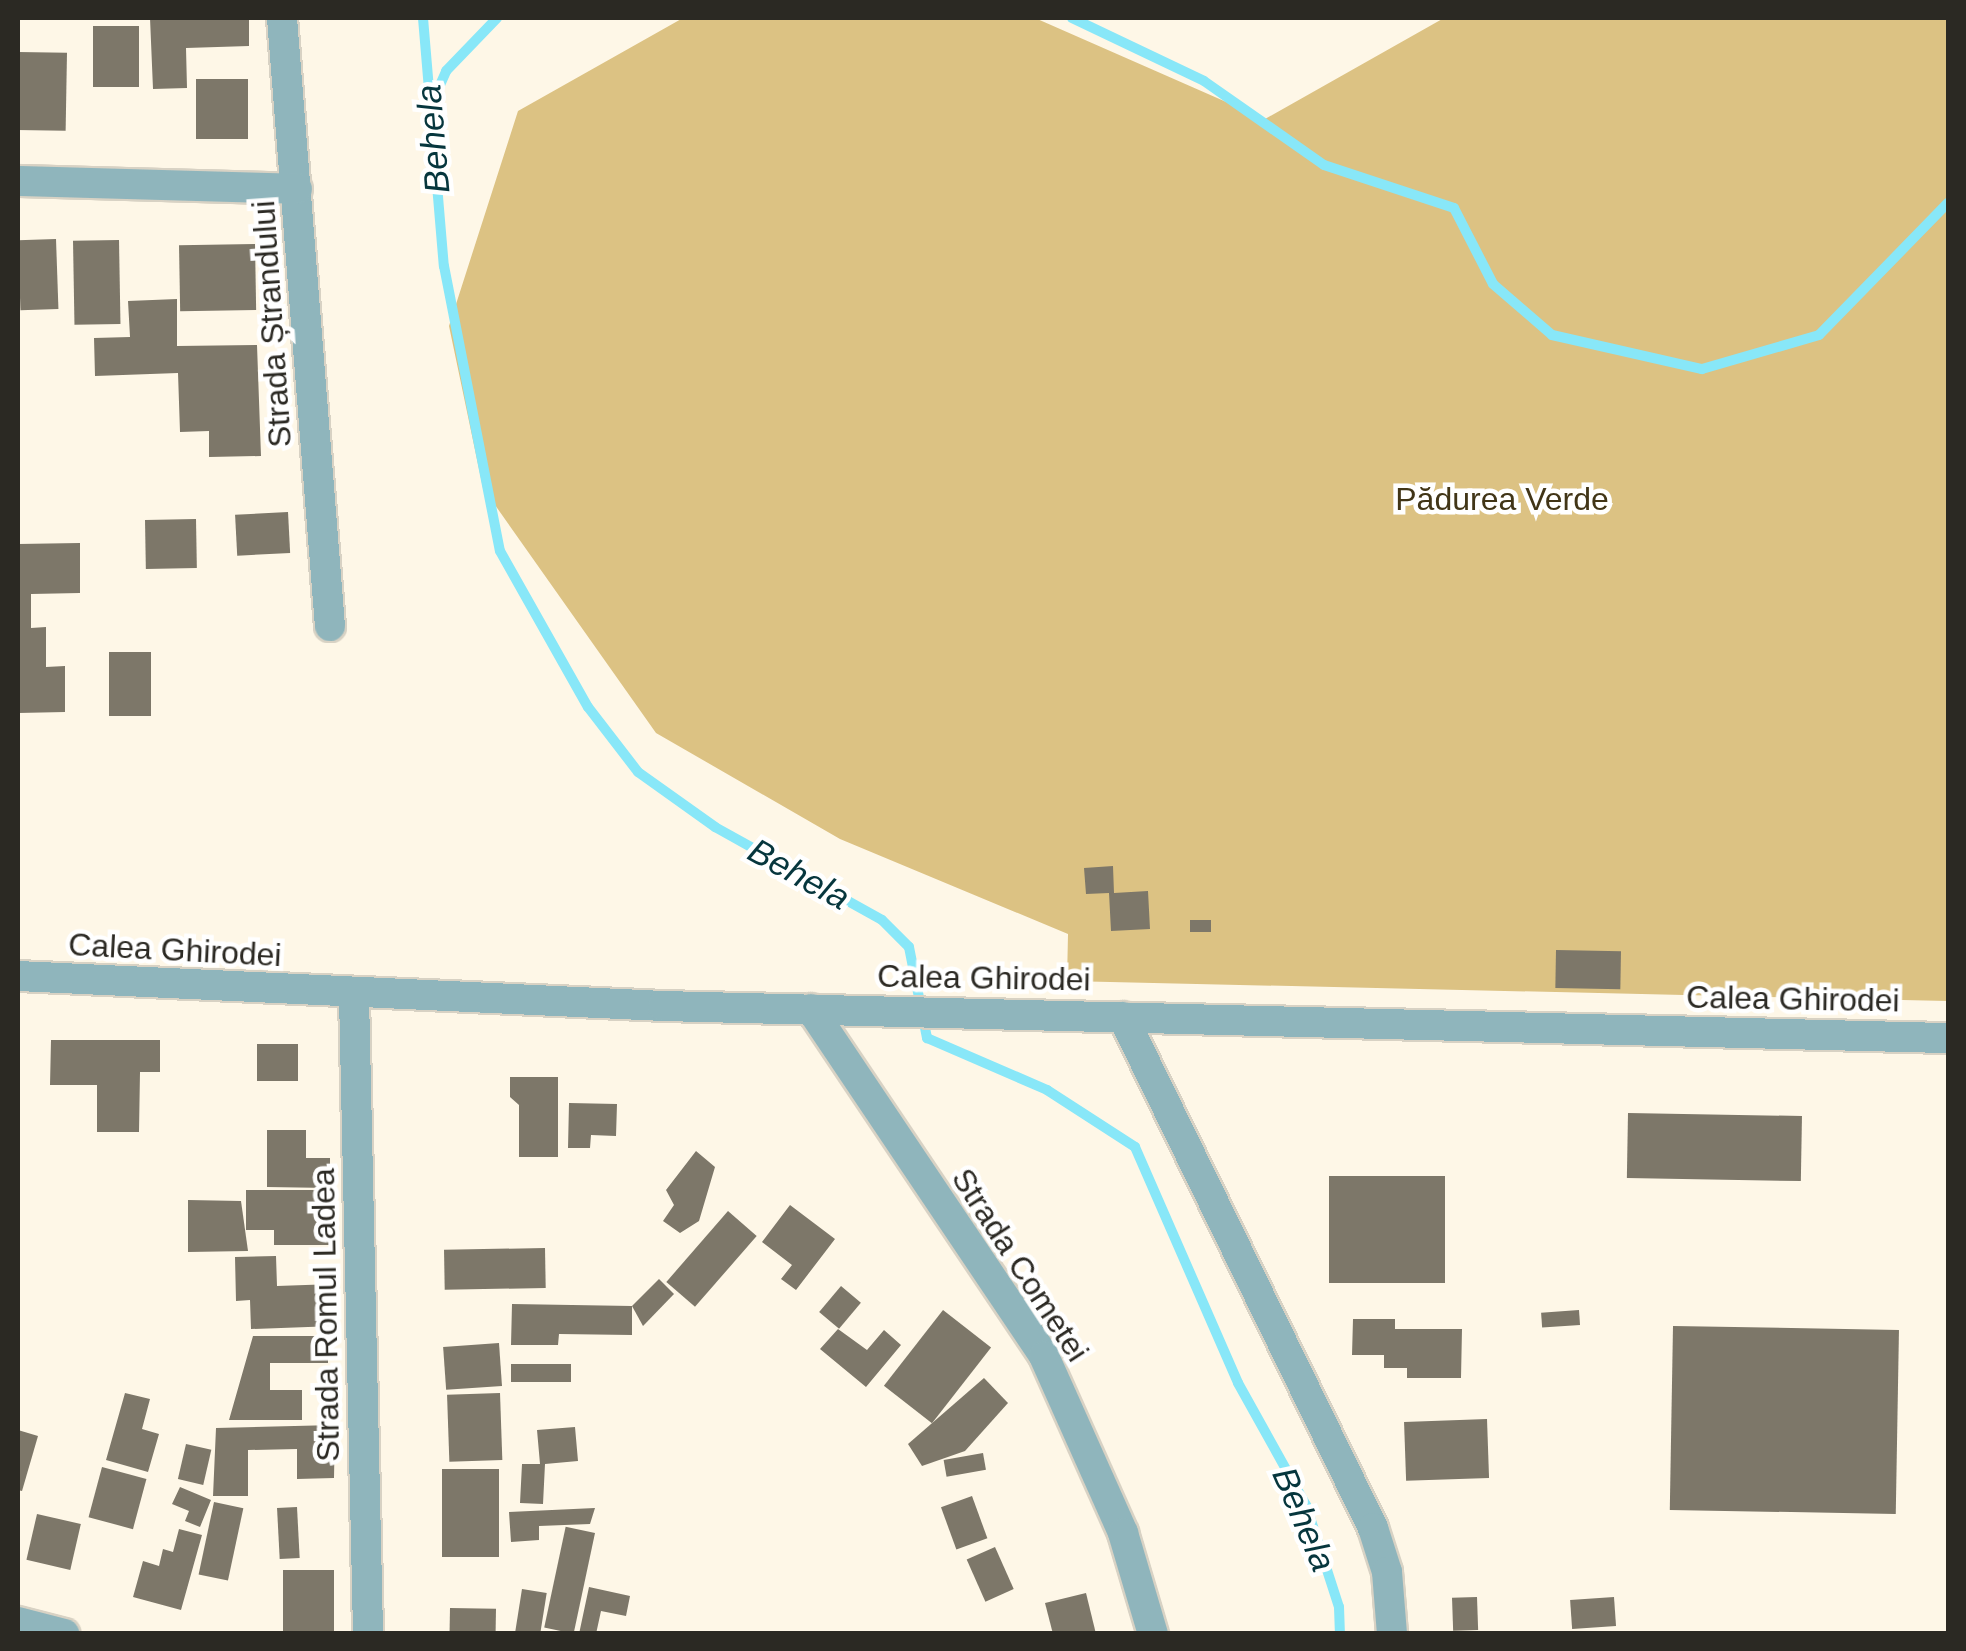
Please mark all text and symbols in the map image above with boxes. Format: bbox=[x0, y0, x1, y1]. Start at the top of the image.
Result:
water label: Behela bbox=[407, 83, 459, 195]
street label: Strada Ștrandului bbox=[244, 199, 300, 449]
park label: Pădurea Verde bbox=[1395, 480, 1609, 518]
water label: Behela bbox=[741, 829, 857, 919]
street label: Calea Ghirodei bbox=[67, 925, 283, 975]
street label: Calea Ghirodei bbox=[877, 957, 1091, 999]
street label: Calea Ghirodei bbox=[1686, 978, 1900, 1020]
street label: Strada Cometei bbox=[943, 1161, 1097, 1369]
street label: Strada Romul Ladea bbox=[304, 1168, 348, 1462]
water label: Behela bbox=[1263, 1461, 1345, 1577]

